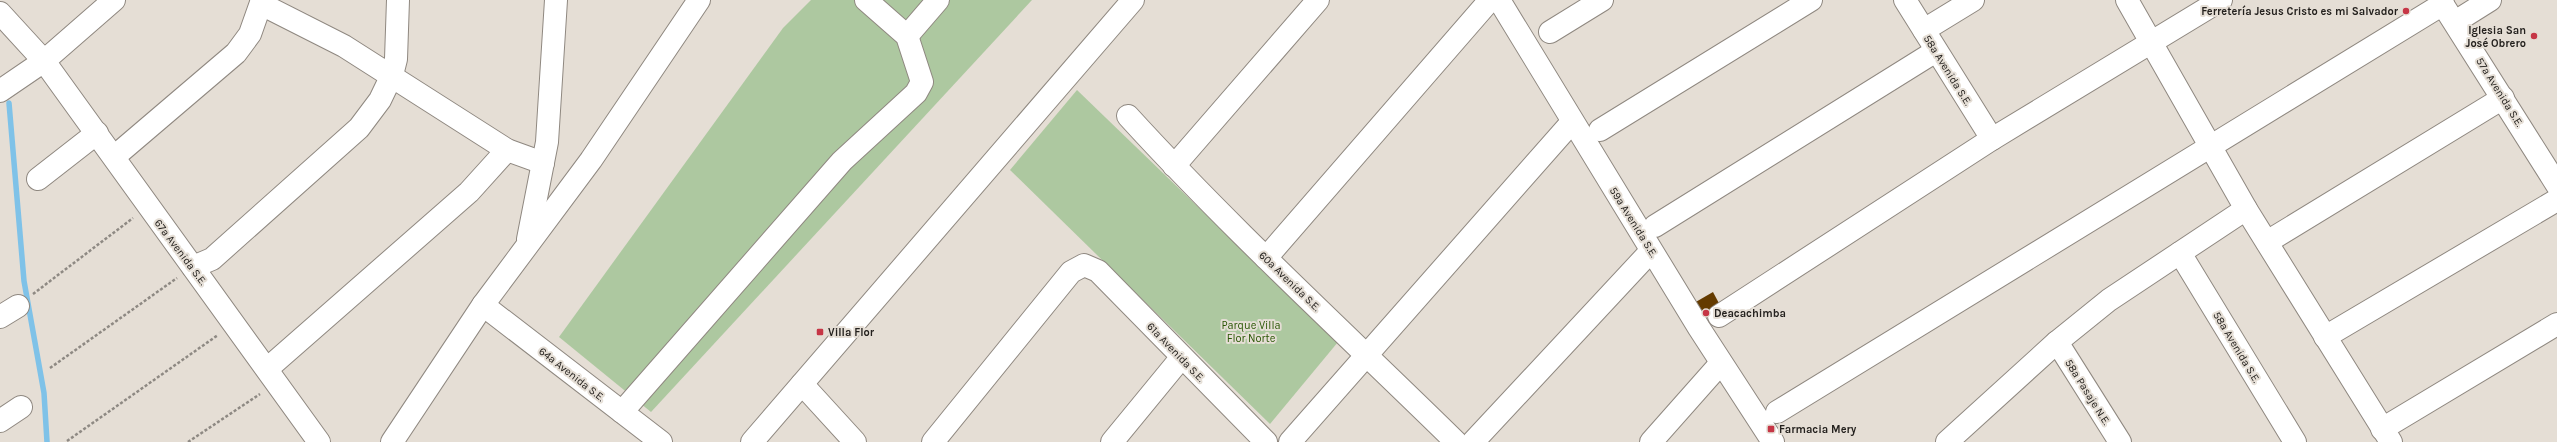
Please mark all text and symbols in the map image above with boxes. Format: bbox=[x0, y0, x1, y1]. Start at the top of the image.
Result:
place label: Ferretería Jesus Cristo es mi Salvador bbox=[2201, 5, 2399, 18]
marker: Ferretería Jesus Cristo es mi Salvador bbox=[2401, 6, 2411, 16]
place label: Iglesia San José Obrero bbox=[2466, 24, 2526, 50]
marker: Iglesia San José Obrero bbox=[2529, 31, 2539, 41]
street label: 58a Avenida S.E. bbox=[1921, 33, 1975, 108]
street label: 57a Avenida S.E. bbox=[2473, 55, 2526, 129]
street label: 59a Avenida S.E. bbox=[1607, 185, 1660, 260]
street label: 67a Avenida S.E. bbox=[152, 217, 210, 288]
street label: 60a Avenida S.E. bbox=[1256, 249, 1323, 314]
place label: Deacachimba bbox=[1714, 307, 1786, 320]
marker: Deacachimba bbox=[1701, 308, 1711, 318]
street label: 58a Avenida S.E. bbox=[2210, 309, 2263, 385]
park label: Parque Villa Flor Norte bbox=[1221, 319, 1281, 345]
street label: 61a Avenida S.E. bbox=[1144, 320, 1207, 385]
place label: Villa Flor bbox=[828, 326, 875, 339]
marker: Villa Flor bbox=[815, 327, 825, 337]
street label: 64a Avenida S.E. bbox=[536, 345, 607, 404]
street label: 58a Pasaje N.E. bbox=[2062, 357, 2113, 428]
place label: Farmacia Mery bbox=[1779, 423, 1857, 436]
marker: Farmacia Mery bbox=[1766, 424, 1776, 434]

